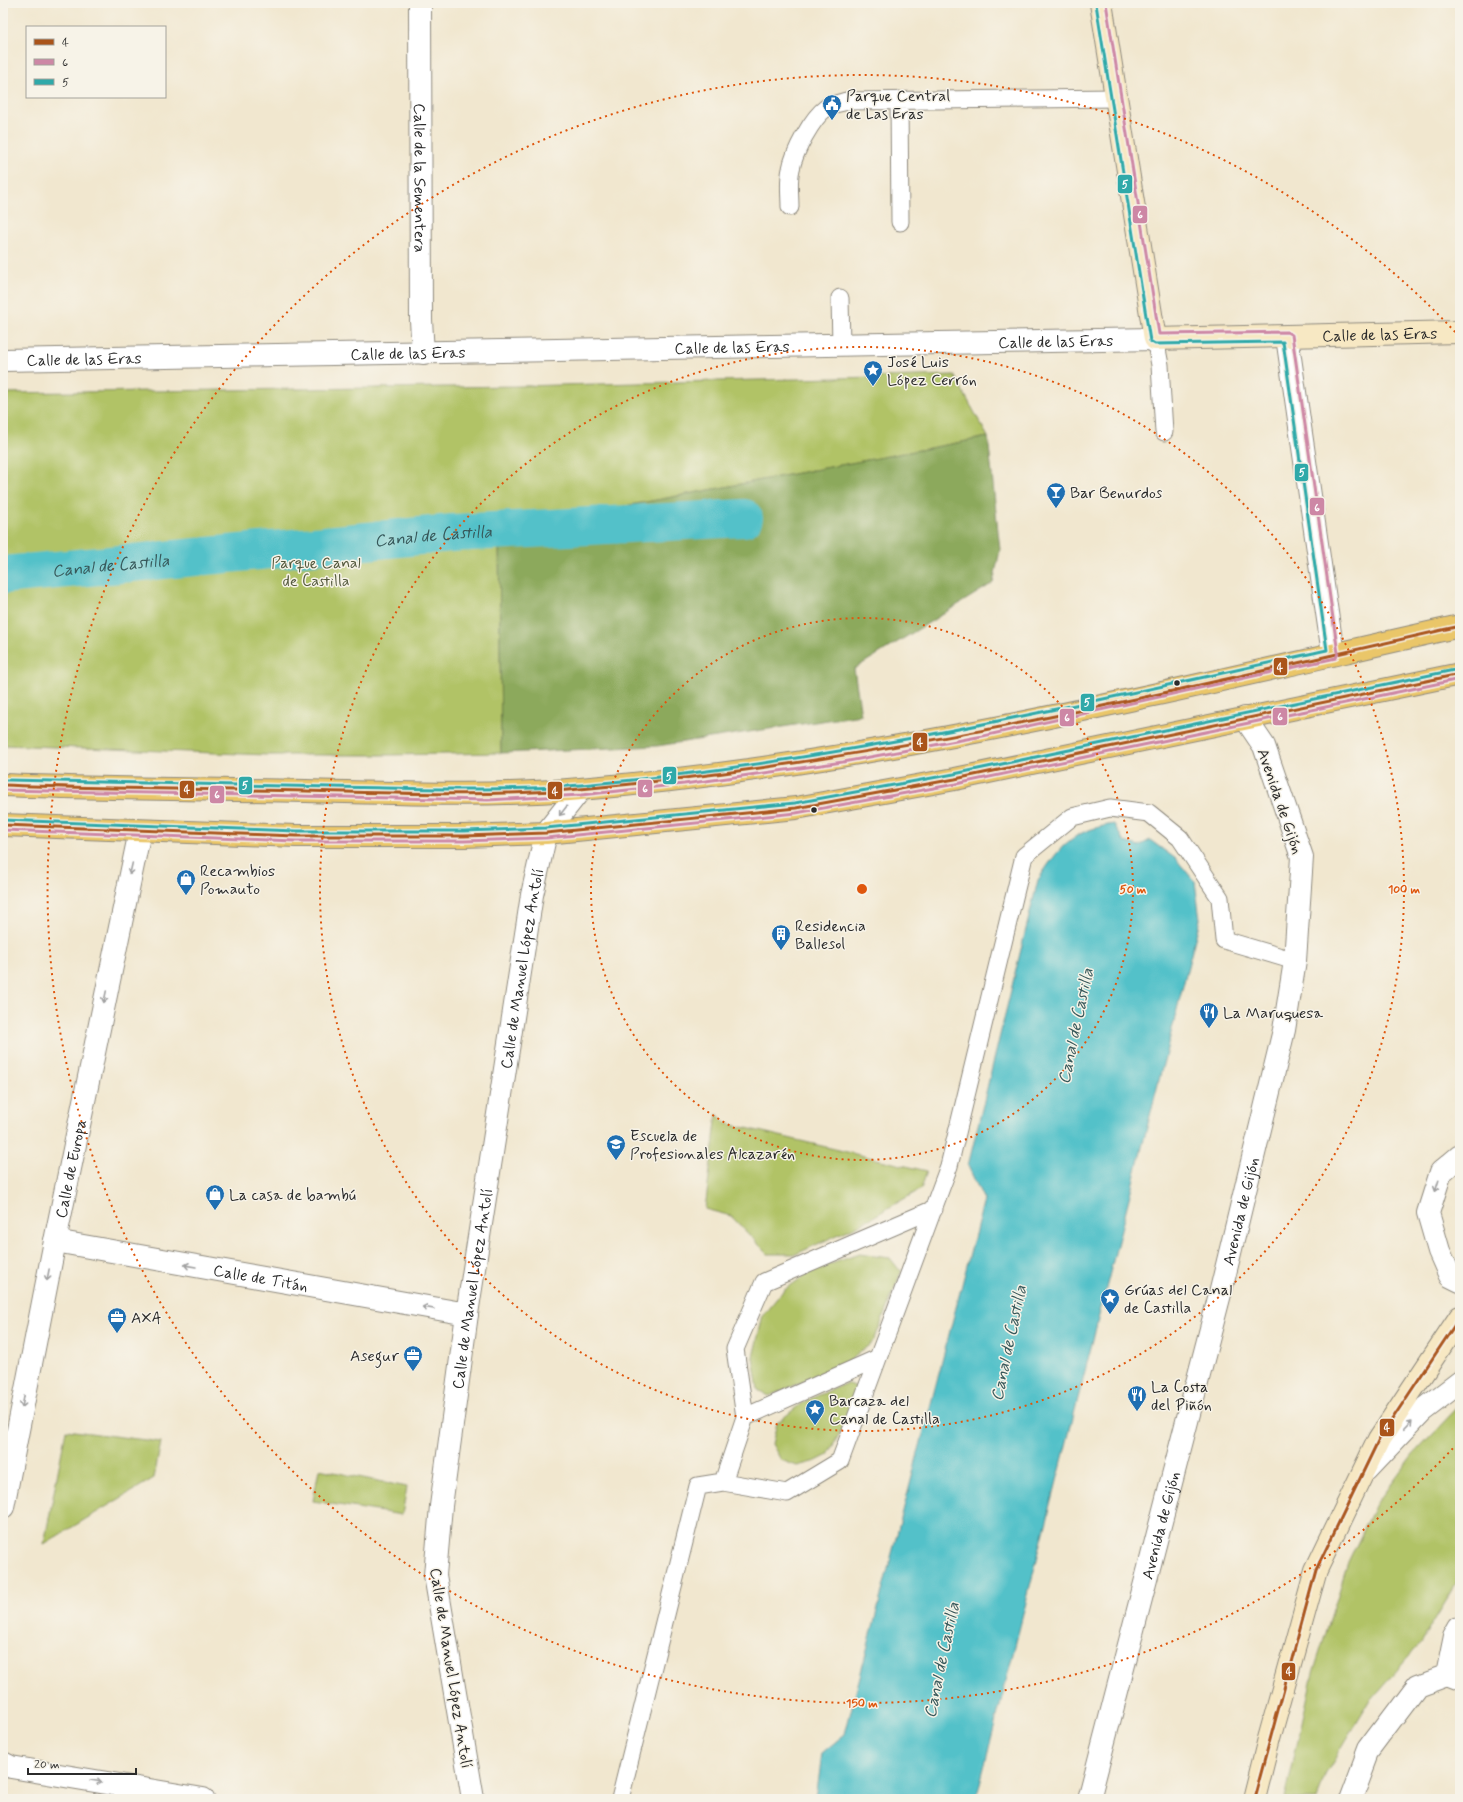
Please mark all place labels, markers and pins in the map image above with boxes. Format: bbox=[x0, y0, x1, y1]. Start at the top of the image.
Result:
place label: Parque Central de Las Eras bbox=[846, 86, 950, 125]
public building icon: Parque Central de Las Eras bbox=[821, 93, 843, 121]
place label: José Luis López Cerrón bbox=[887, 352, 977, 391]
place icon: José Luis López Cerrón bbox=[862, 359, 884, 387]
bar icon: Bar Benurdos bbox=[1045, 481, 1067, 509]
place label: Bar Benurdos bbox=[1070, 483, 1162, 504]
unlabelled marker bbox=[1172, 678, 1182, 688]
unlabelled marker bbox=[809, 805, 819, 815]
place label: Recambios Pomauto bbox=[200, 861, 275, 900]
shop icon: Recambios Pomauto bbox=[175, 868, 197, 896]
centre of rings bbox=[855, 882, 869, 896]
place label: Residencia Ballesol bbox=[795, 916, 866, 955]
building icon: Residencia Ballesol bbox=[770, 923, 792, 951]
restaurant icon: La Maruquesa bbox=[1198, 1001, 1220, 1029]
place label: La Maruquesa bbox=[1223, 1003, 1323, 1024]
place label: Escuela de Profesionales Alcazarén bbox=[630, 1126, 795, 1165]
school or university icon: Escuela de Profesionales Alcazarén bbox=[605, 1133, 627, 1161]
shop icon: La casa de bambú bbox=[204, 1183, 226, 1211]
place label: La casa de bambú bbox=[229, 1185, 356, 1206]
place label: Grúas del Canal de Castilla bbox=[1124, 1280, 1232, 1319]
place icon: Grúas del Canal de Castilla bbox=[1099, 1287, 1121, 1315]
office icon: AXA bbox=[106, 1306, 128, 1334]
place label: AXA bbox=[131, 1308, 162, 1329]
office icon: Asegur bbox=[402, 1344, 424, 1372]
place label: Asegur bbox=[350, 1346, 400, 1368]
place label: La Costa del Piñón bbox=[1151, 1377, 1212, 1416]
restaurant icon: La Costa del Piñón bbox=[1126, 1384, 1148, 1412]
place label: Barcaza del Canal de Castilla bbox=[829, 1391, 940, 1430]
place icon: Barcaza del Canal de Castilla bbox=[804, 1398, 826, 1426]

